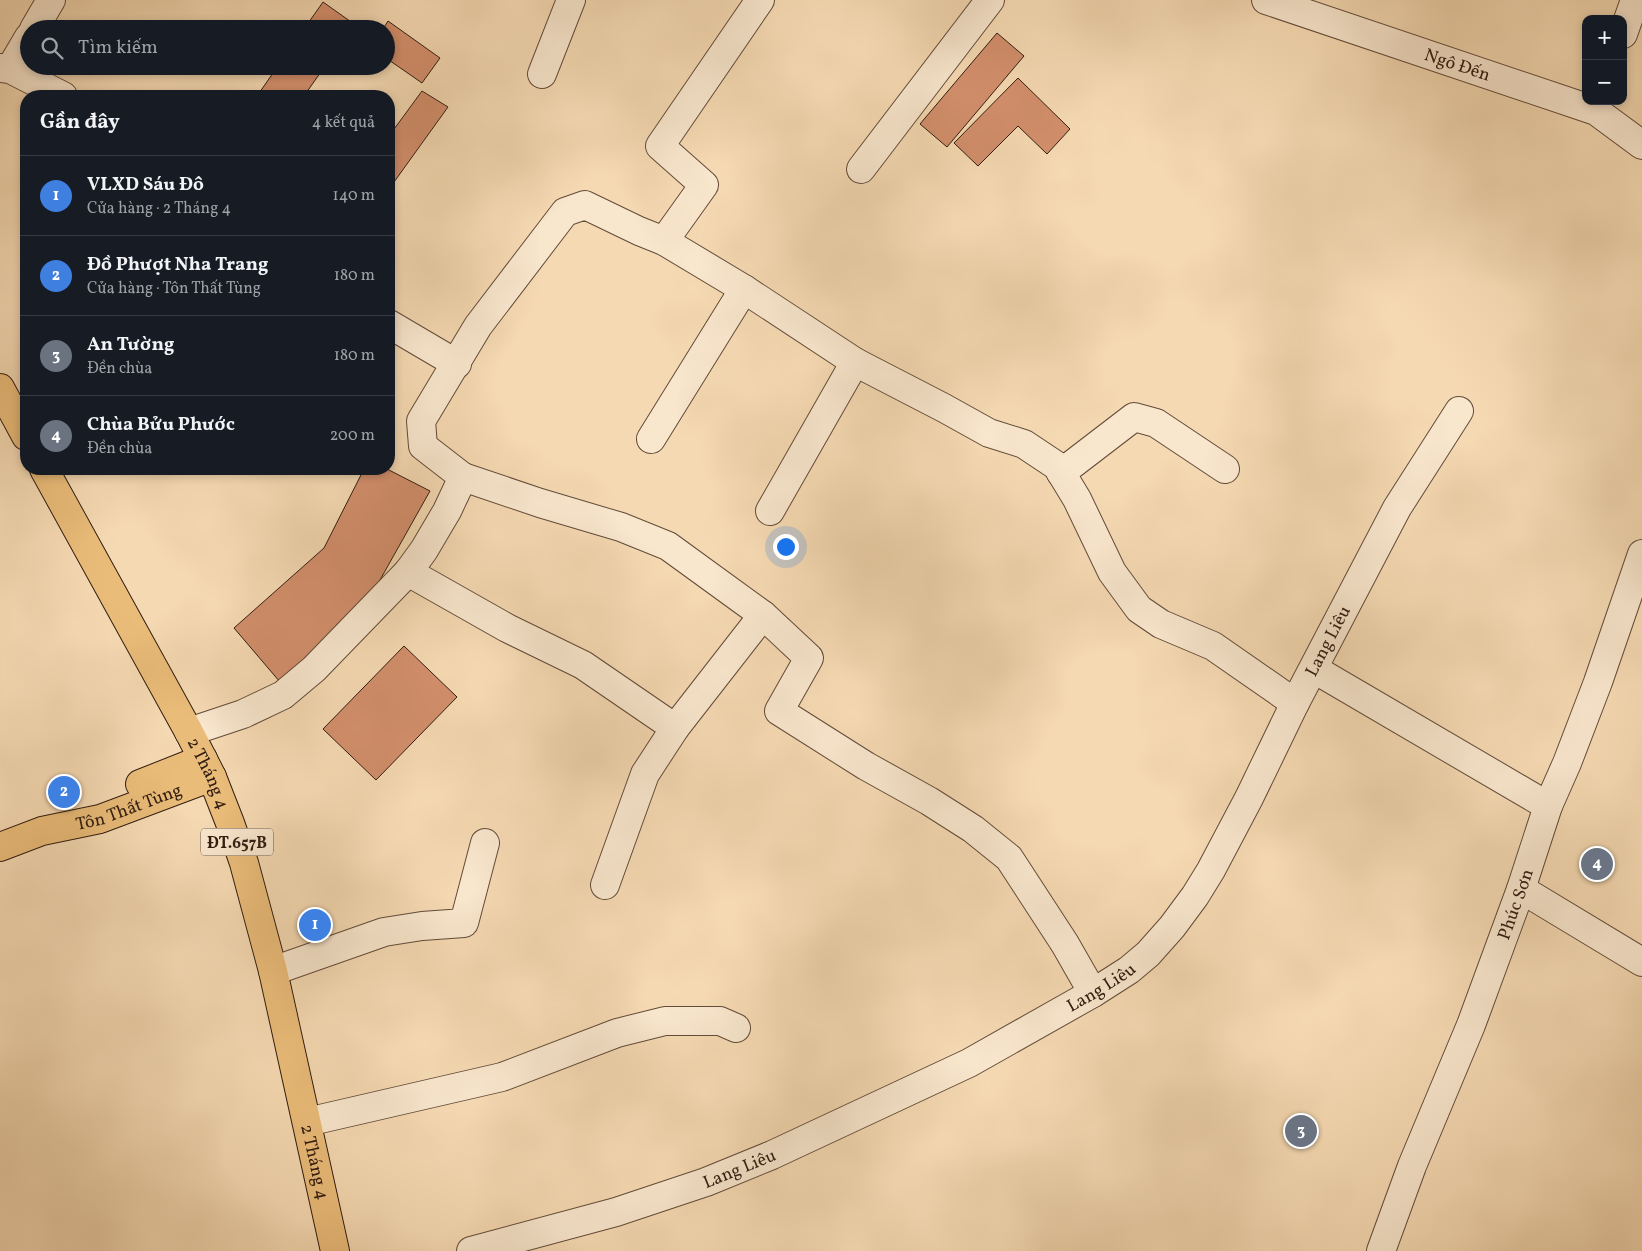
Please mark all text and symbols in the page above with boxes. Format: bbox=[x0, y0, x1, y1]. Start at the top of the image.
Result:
map controls bbox=[1582, 15, 1627, 105]
button: + bbox=[1582, 15, 1627, 60]
search box bbox=[20, 20, 395, 75]
icon: search bbox=[38, 34, 66, 62]
text: Tìm kiếm bbox=[78, 35, 158, 61]
street label: Ngô Đến bbox=[1421, 43, 1494, 89]
button: − bbox=[1582, 60, 1627, 105]
text: Gần đây bbox=[40, 108, 120, 137]
text: 4 kết quả bbox=[312, 112, 375, 134]
text: VLXD Sáu Đô bbox=[87, 172, 204, 198]
text: 1 bbox=[53, 185, 59, 207]
text: 140 m bbox=[333, 185, 375, 207]
text: Cửa hàng · 2 Tháng 4 bbox=[87, 198, 231, 220]
text: Đồ Phượt Nha Trang bbox=[87, 252, 268, 278]
text: 2 bbox=[52, 265, 60, 287]
text: 180 m bbox=[334, 265, 375, 287]
text: Cửa hàng · Tôn Thất Tùng bbox=[87, 278, 261, 300]
text: An Tường bbox=[87, 332, 175, 358]
text: 3 bbox=[52, 345, 60, 367]
text: 180 m bbox=[334, 345, 375, 367]
text: Đền chùa bbox=[87, 358, 152, 380]
text: Chùa Bửu Phước bbox=[87, 412, 235, 438]
text: 4 bbox=[51, 425, 61, 447]
text: 200 m bbox=[330, 425, 375, 447]
text: Đền chùa bbox=[87, 438, 152, 460]
your location bbox=[773, 534, 799, 560]
street label: Lang Liêu bbox=[1300, 602, 1358, 681]
street label: 2 Tháng 4 bbox=[180, 733, 234, 813]
pin: 2 bbox=[48, 773, 80, 811]
street label: Tôn Thất Tùng bbox=[74, 778, 186, 838]
road number: ĐT.657B bbox=[201, 829, 273, 856]
pin: 4 bbox=[1581, 845, 1613, 883]
street label: Phúc Sơn bbox=[1492, 866, 1541, 944]
pin: 1 bbox=[299, 906, 331, 944]
street label: Lang Liêu bbox=[1063, 958, 1142, 1019]
pin: 3 bbox=[1285, 1112, 1317, 1150]
street label: 2 Tháng 4 bbox=[293, 1122, 334, 1202]
street label: Lang Liêu bbox=[700, 1144, 780, 1196]

